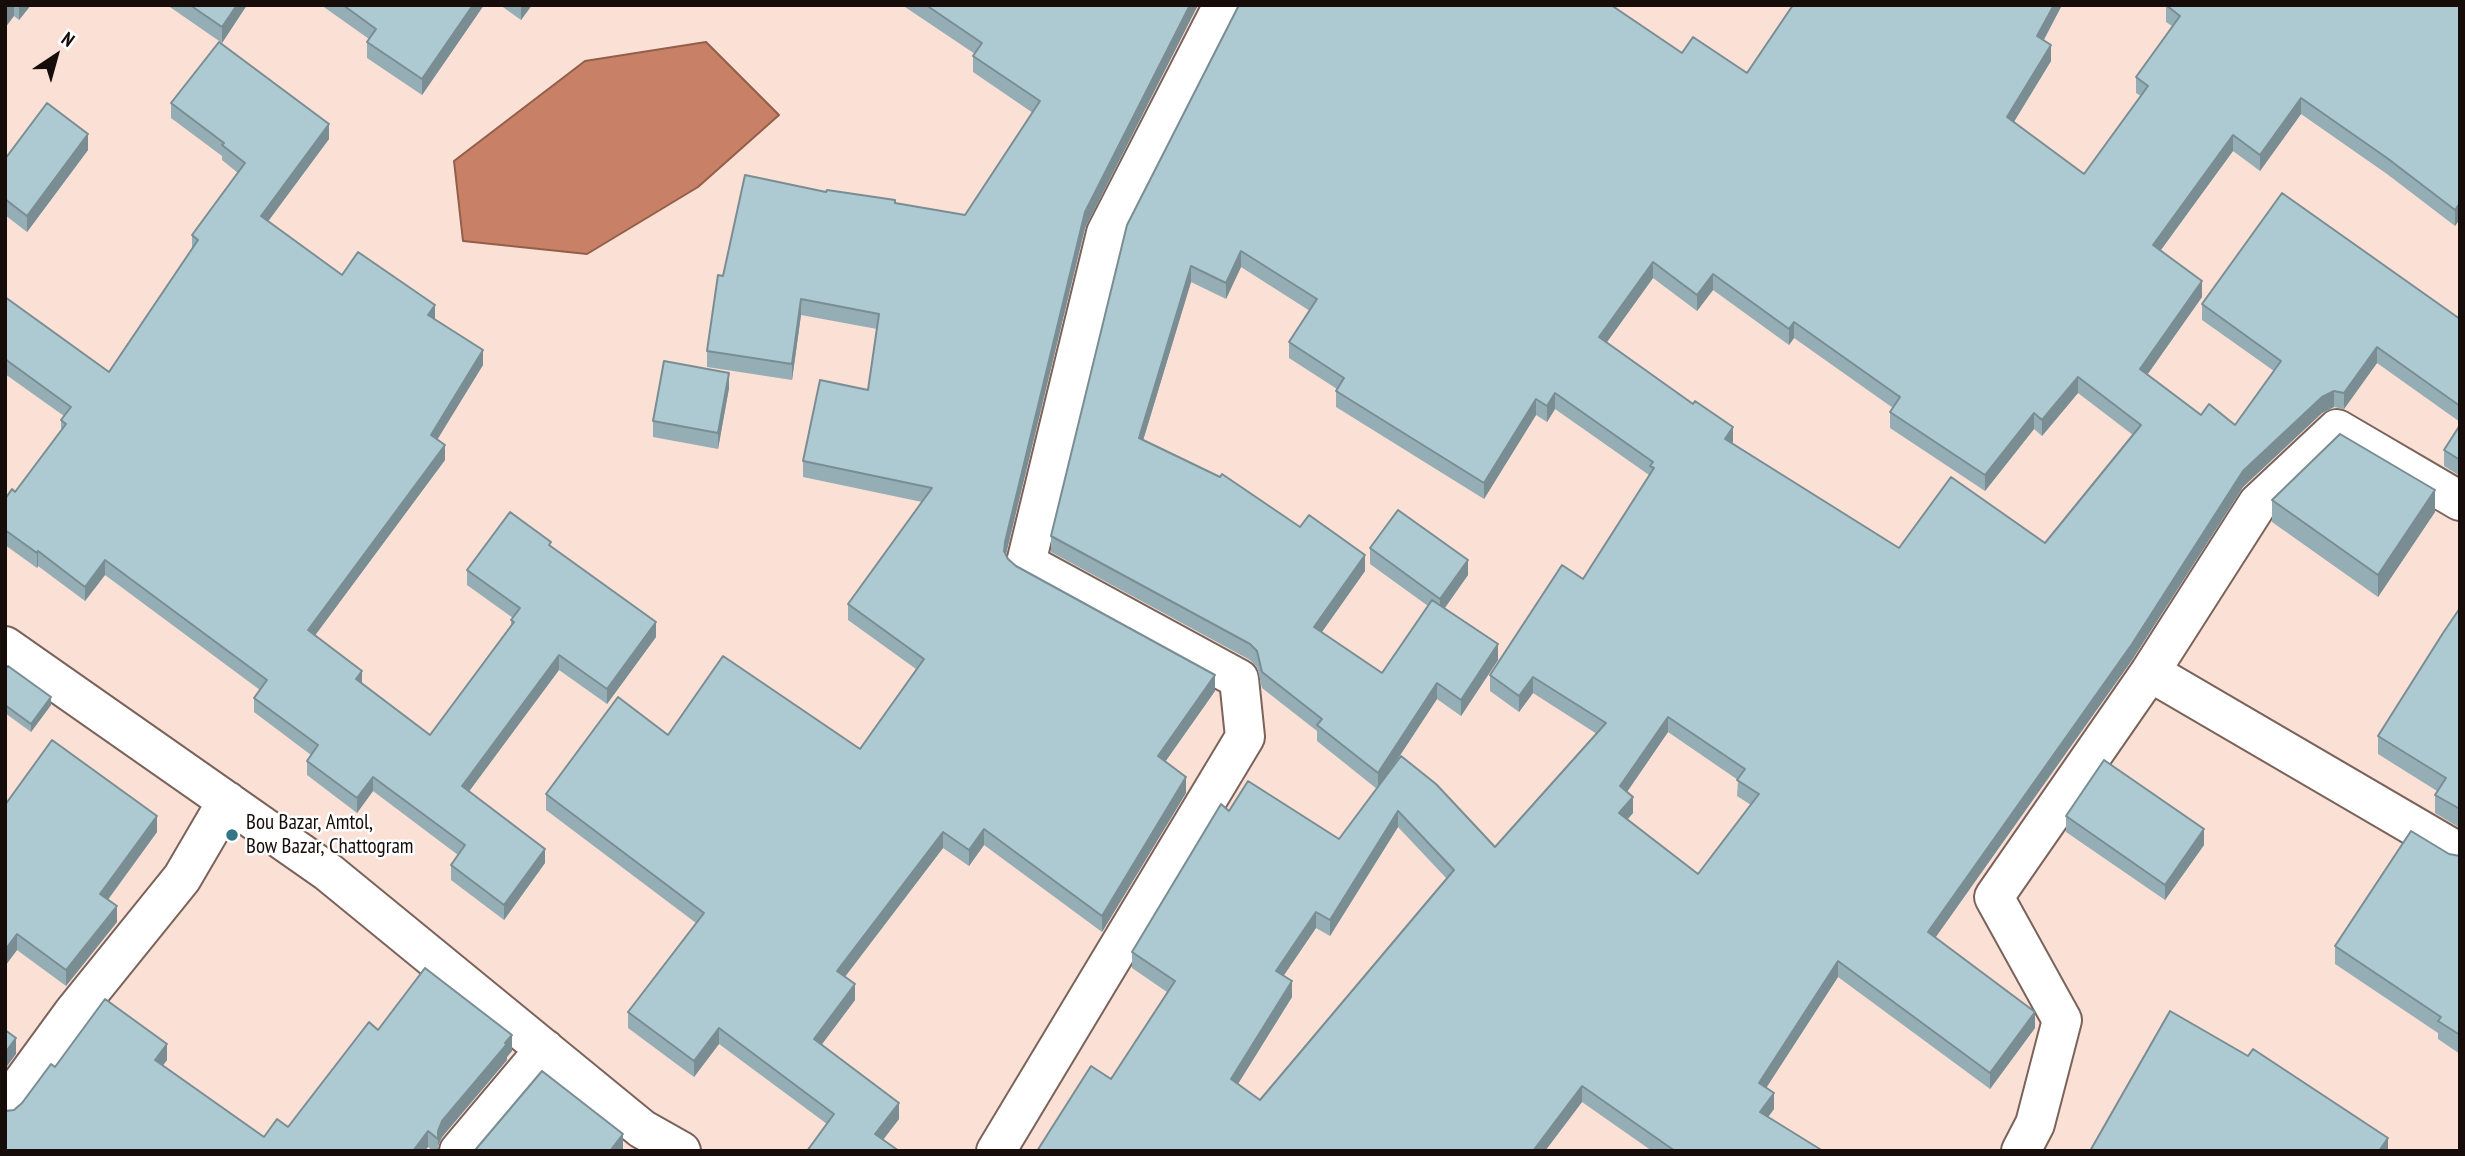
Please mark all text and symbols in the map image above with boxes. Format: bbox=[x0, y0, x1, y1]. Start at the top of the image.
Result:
north arrow bbox=[21, 21, 91, 91]
text: N bbox=[57, 26, 80, 52]
place label: Bou Bazar, Amtol, Bow Bazar, Chattogram bbox=[246, 810, 413, 860]
marker: Bou Bazar, Amtol, Bow Bazar, Chattogram bbox=[224, 827, 240, 843]

